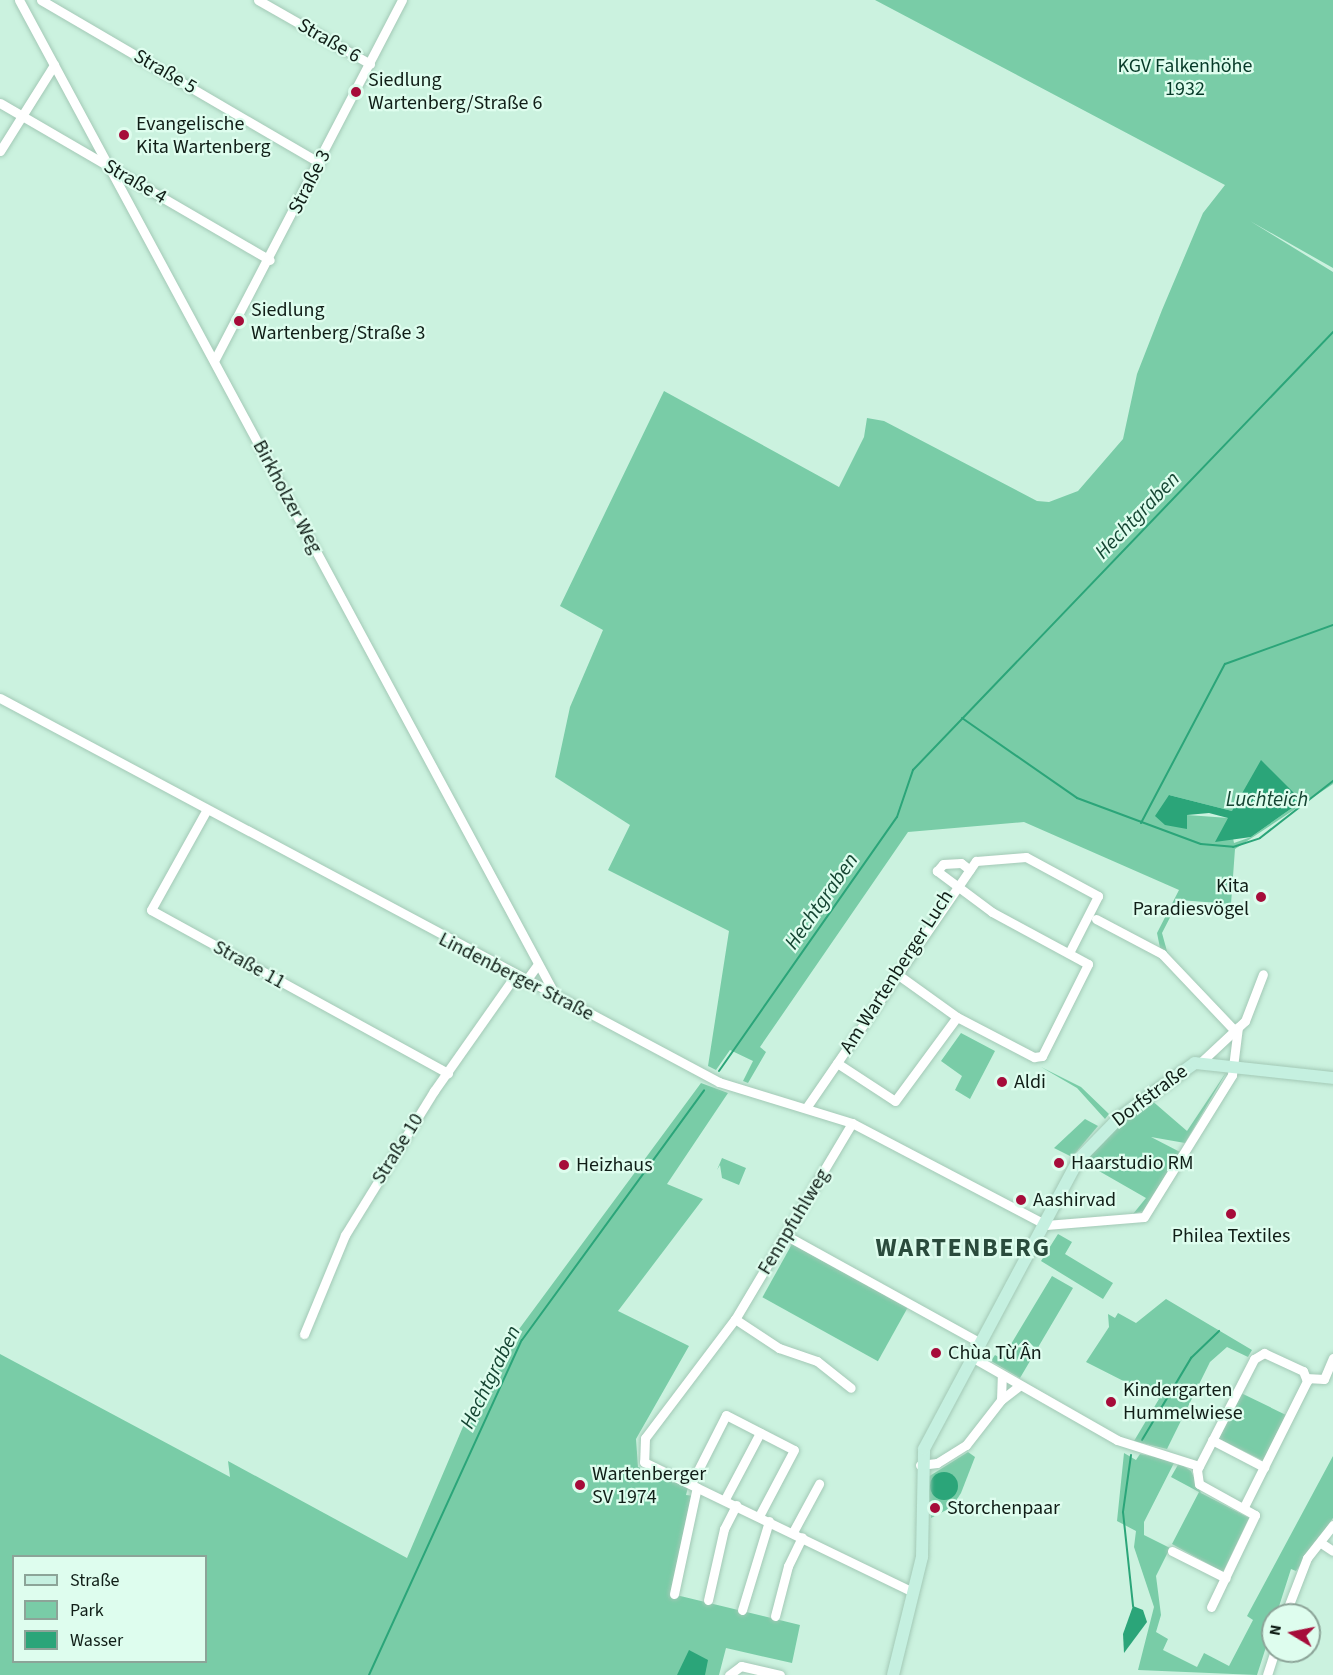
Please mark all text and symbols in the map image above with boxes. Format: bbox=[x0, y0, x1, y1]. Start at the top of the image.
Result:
street label: Straße 6 bbox=[293, 13, 365, 69]
street label: Straße 5 bbox=[129, 44, 201, 100]
park label: KGV Falkenhöhe 1932 bbox=[1118, 54, 1252, 101]
place label: Siedlung Wartenberg/Straße 6 bbox=[368, 68, 542, 115]
marker: Siedlung Wartenberg/Straße 6 bbox=[349, 85, 363, 99]
place label: Evangelische Kita Wartenberg bbox=[136, 112, 270, 159]
marker: Evangelische Kita Wartenberg bbox=[117, 128, 131, 142]
street label: Straße 3 bbox=[284, 146, 336, 218]
street label: Straße 4 bbox=[99, 154, 171, 210]
place label: Siedlung Wartenberg/Straße 3 bbox=[251, 298, 425, 345]
marker: Siedlung Wartenberg/Straße 3 bbox=[232, 314, 246, 328]
street label: Birkholzer Weg bbox=[247, 436, 327, 558]
water label: Hechtgraben bbox=[1089, 466, 1185, 564]
water label: Luchteich bbox=[1226, 786, 1308, 812]
water label: Hechtgraben bbox=[779, 848, 863, 954]
place label: Kita Paradiesvögel bbox=[1133, 874, 1249, 921]
street label: Am Wartenberger Luch bbox=[835, 886, 959, 1058]
marker: Kita Paradiesvögel bbox=[1254, 890, 1268, 904]
street label: Lindenberger Straße bbox=[434, 928, 598, 1026]
street label: Straße 11 bbox=[209, 935, 289, 995]
street label: Dorfstraße bbox=[1107, 1060, 1193, 1132]
place label: Aldi bbox=[1014, 1070, 1046, 1094]
marker: Aldi bbox=[995, 1075, 1009, 1089]
street label: Straße 10 bbox=[367, 1109, 429, 1189]
place label: Haarstudio RM bbox=[1071, 1151, 1193, 1175]
place label: Heizhaus bbox=[576, 1153, 653, 1177]
marker: Haarstudio RM bbox=[1052, 1156, 1066, 1170]
marker: Heizhaus bbox=[557, 1158, 571, 1172]
street label: Fennpfuhlweg bbox=[753, 1165, 835, 1279]
place label: Aashirvad bbox=[1033, 1188, 1116, 1212]
marker: Aashirvad bbox=[1014, 1193, 1028, 1207]
marker: Philea Textiles bbox=[1224, 1207, 1238, 1221]
place label: Philea Textiles bbox=[1172, 1224, 1290, 1248]
district label: WARTENBERG bbox=[876, 1232, 1050, 1264]
water label: Hechtgraben bbox=[454, 1321, 526, 1433]
place label: Chùa Từ Ân bbox=[948, 1341, 1042, 1365]
marker: Chùa Từ Ân bbox=[929, 1346, 943, 1360]
place label: Kindergarten Hummelwiese bbox=[1123, 1378, 1243, 1425]
marker: Kindergarten Hummelwiese bbox=[1104, 1395, 1118, 1409]
place label: Wartenberger SV 1974 bbox=[592, 1462, 706, 1509]
marker: Wartenberger SV 1974 bbox=[573, 1478, 587, 1492]
place label: Storchenpaar bbox=[947, 1496, 1060, 1520]
marker: Storchenpaar bbox=[928, 1501, 942, 1515]
legend bbox=[12, 1555, 207, 1663]
text: Straße bbox=[70, 1568, 119, 1593]
text: Park bbox=[70, 1598, 104, 1623]
north arrow bbox=[1261, 1603, 1321, 1663]
text: N bbox=[1263, 1623, 1287, 1637]
text: Wasser bbox=[70, 1628, 123, 1653]

